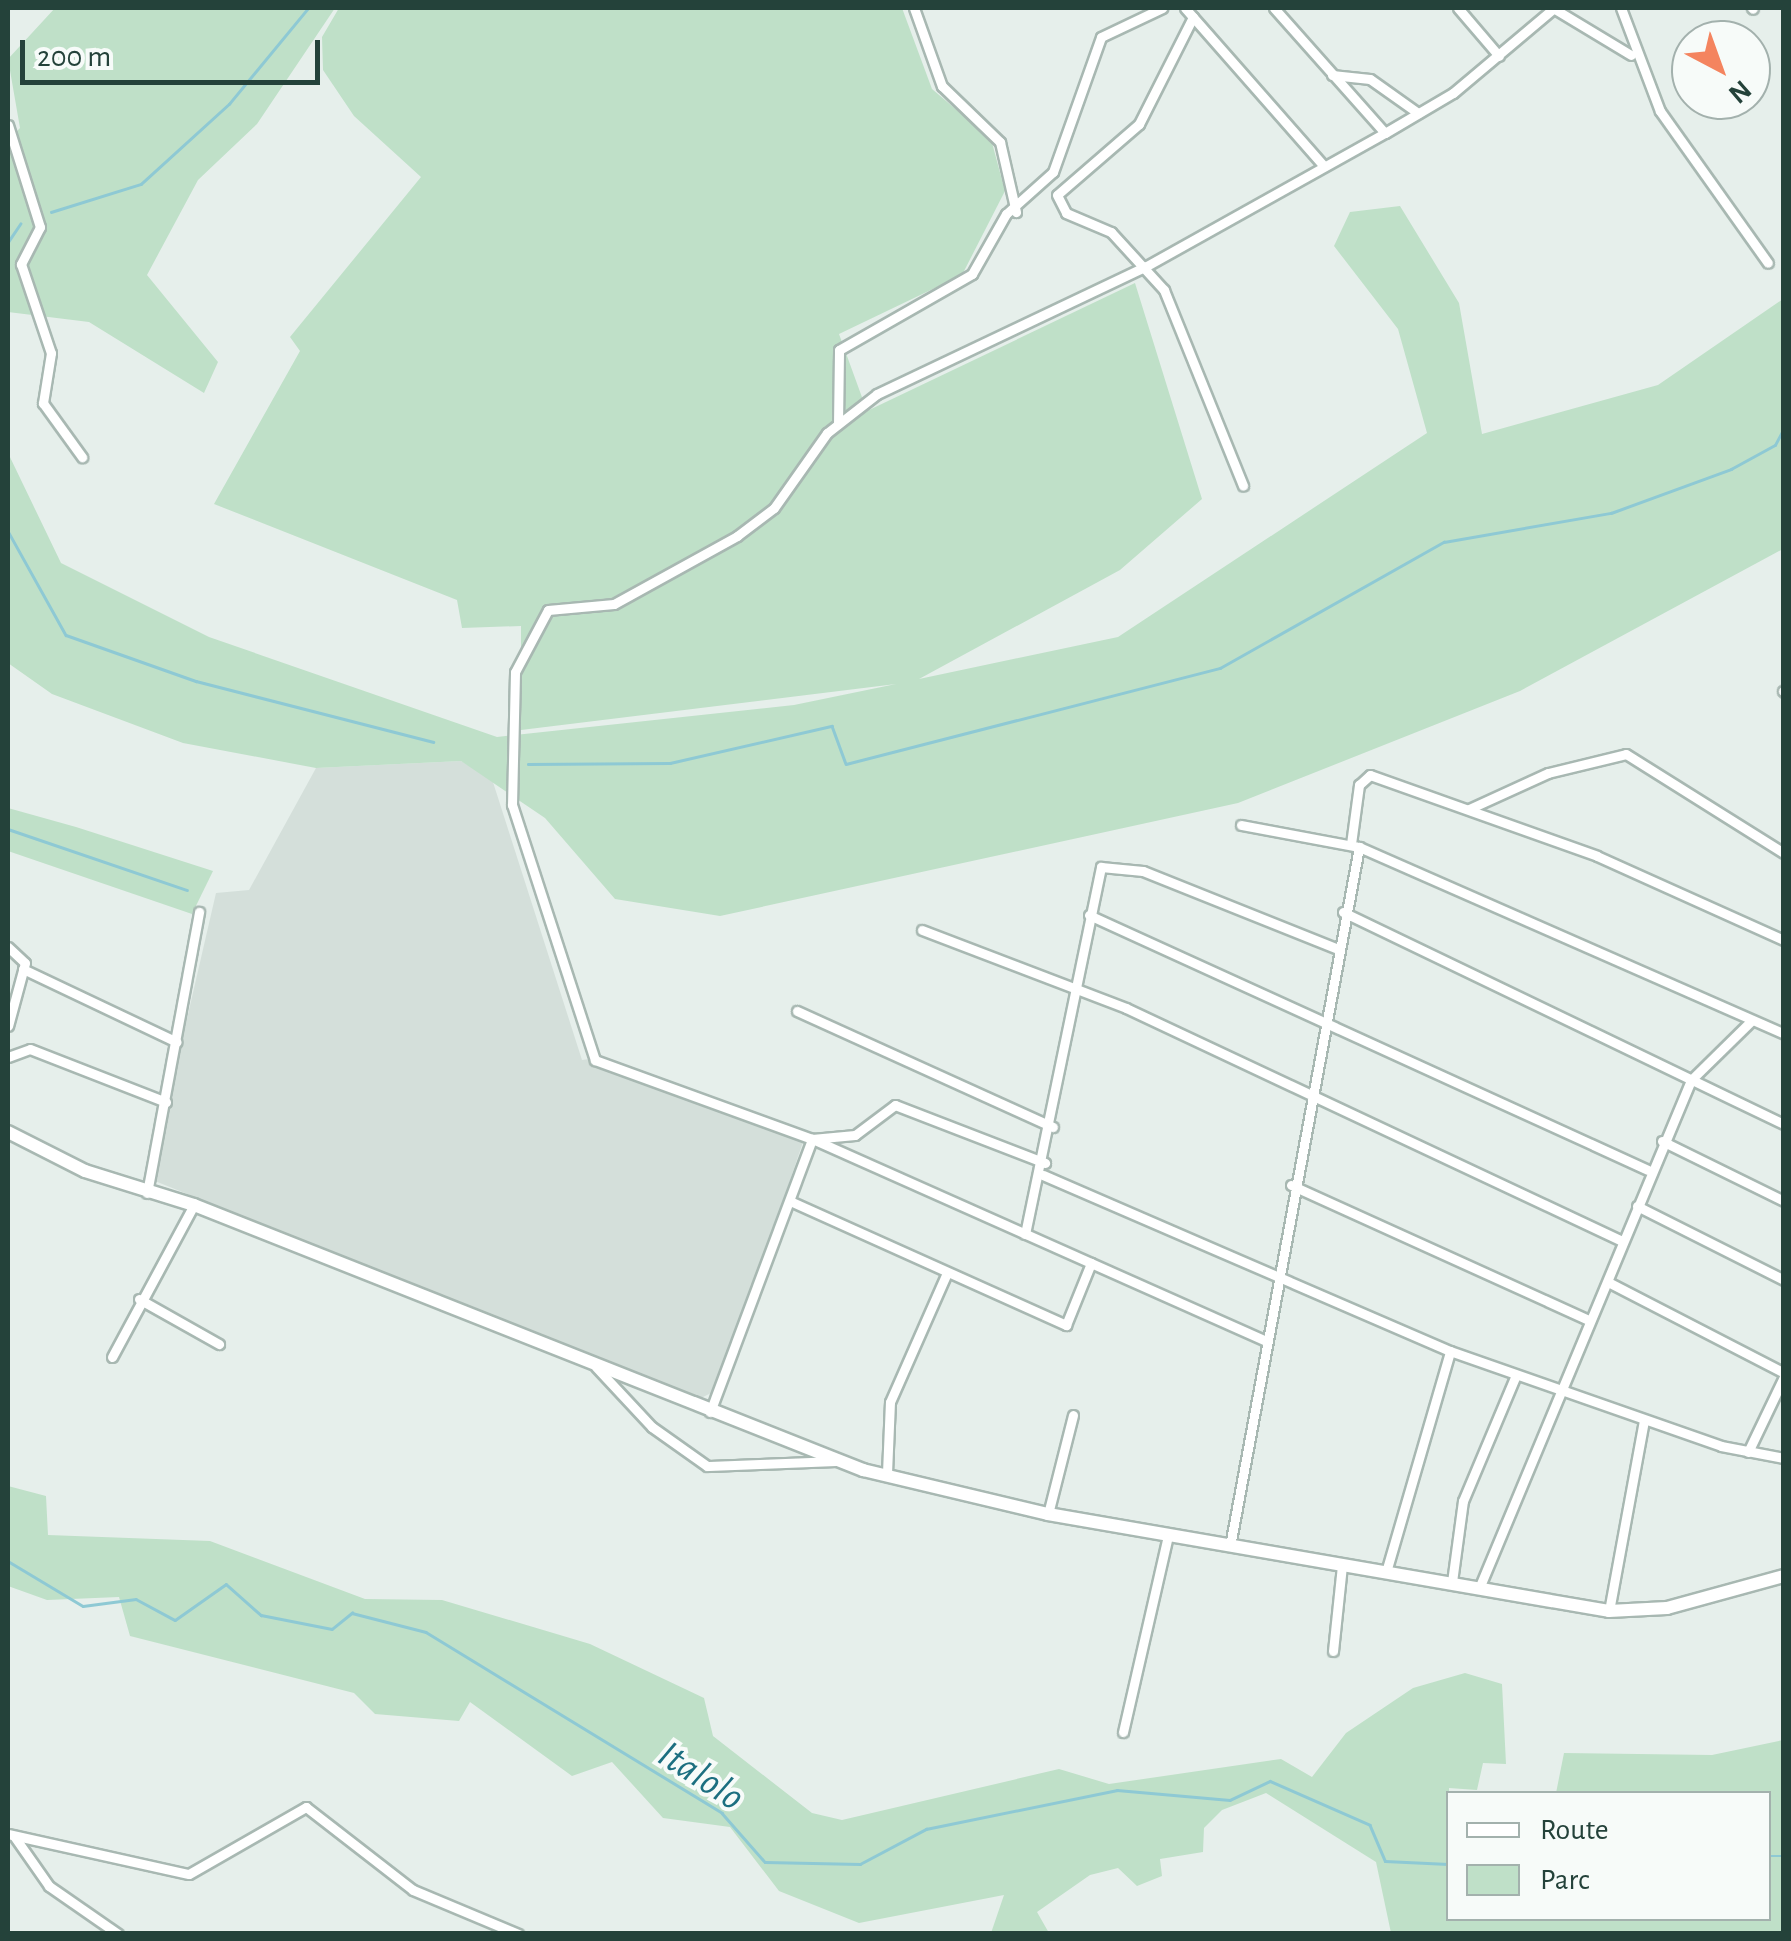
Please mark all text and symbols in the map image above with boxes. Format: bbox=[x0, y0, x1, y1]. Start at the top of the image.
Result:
scale bar bbox=[25, 20, 325, 82]
north arrow bbox=[1671, 20, 1771, 120]
text: 200 m bbox=[37, 42, 111, 72]
text: N bbox=[1723, 74, 1756, 108]
water label: Italolo bbox=[649, 1731, 753, 1821]
legend bbox=[1446, 1791, 1771, 1921]
text: Route bbox=[1540, 1815, 1609, 1845]
text: Parc bbox=[1540, 1865, 1590, 1895]

